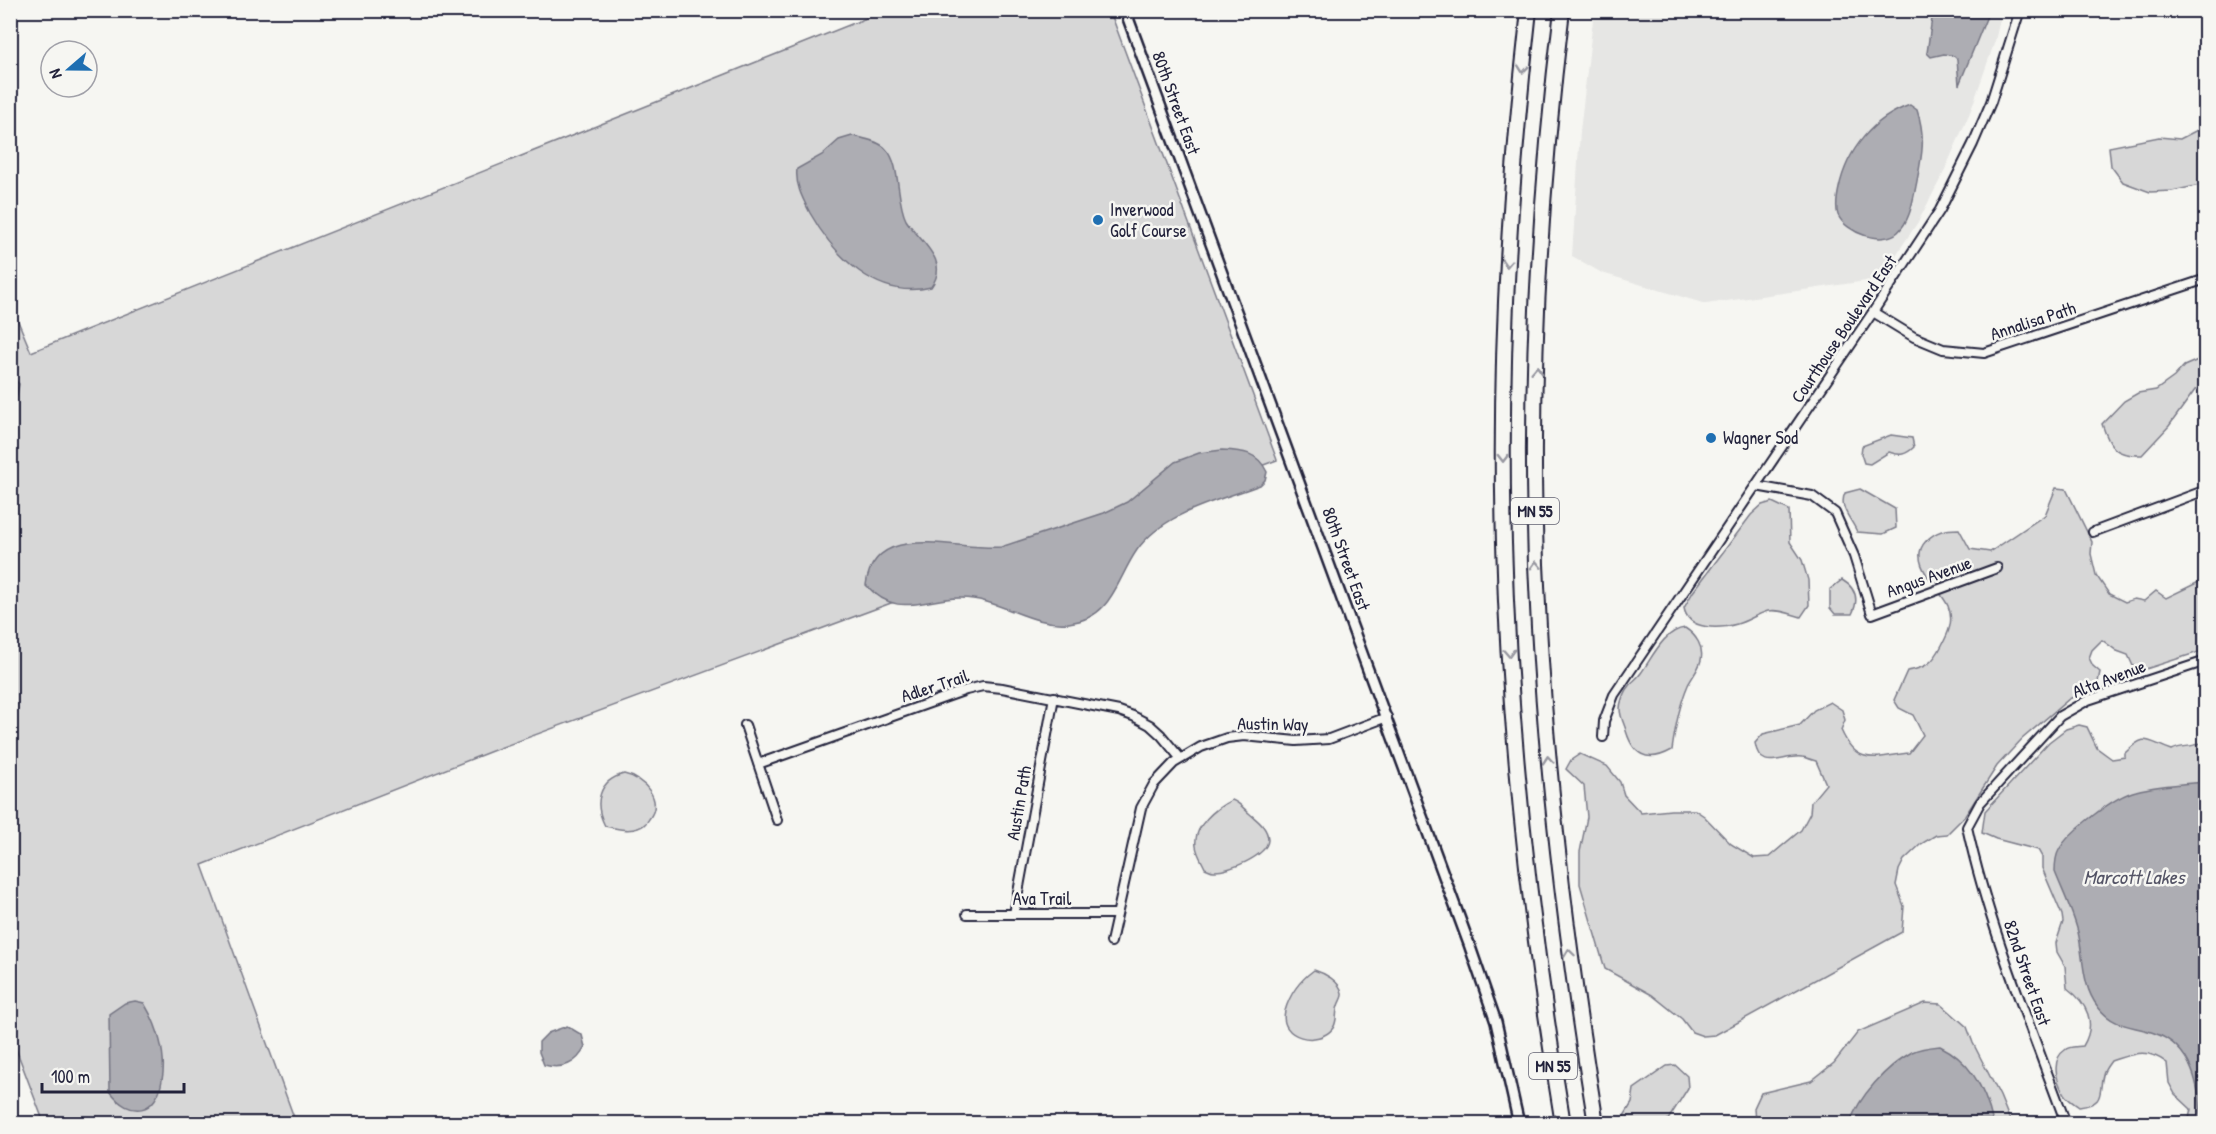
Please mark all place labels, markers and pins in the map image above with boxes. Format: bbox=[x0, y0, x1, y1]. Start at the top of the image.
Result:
place label: Inverwood Golf Course bbox=[1110, 197, 1187, 243]
marker: Inverwood Golf Course bbox=[1091, 213, 1105, 227]
place label: Wagner Sod bbox=[1723, 425, 1798, 450]
marker: Wagner Sod bbox=[1704, 431, 1718, 445]

